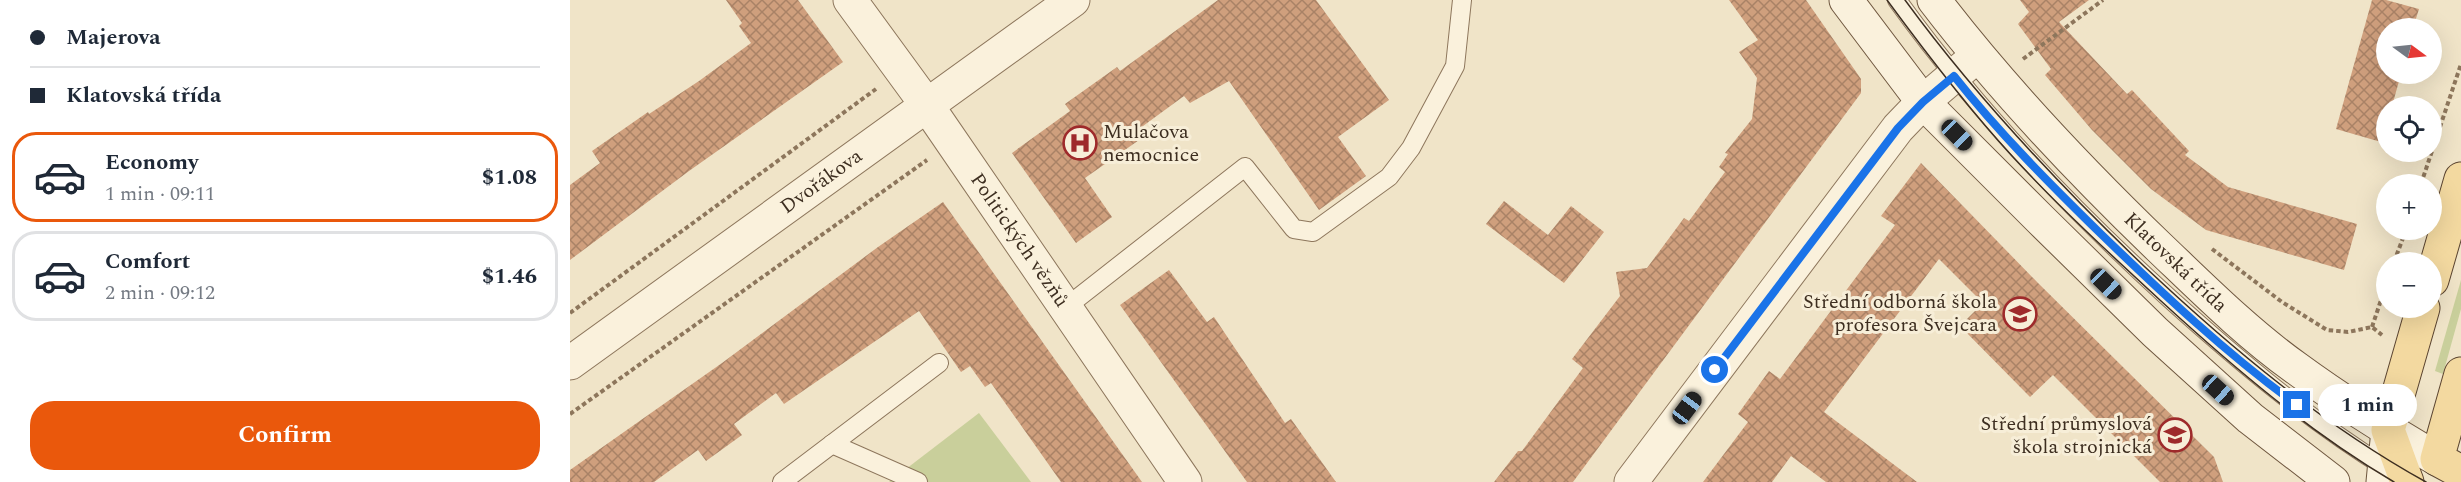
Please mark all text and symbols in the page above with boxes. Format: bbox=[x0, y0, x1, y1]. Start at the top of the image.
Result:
north arrow bbox=[2376, 18, 2442, 84]
map controls bbox=[2376, 18, 2442, 318]
text: Majerova bbox=[66, 21, 161, 54]
text: Klatovská třída bbox=[66, 79, 221, 112]
button: locate bbox=[2376, 96, 2442, 162]
car bbox=[1938, 116, 1976, 154]
place label: Mulačova nemocnice bbox=[1103, 117, 1199, 170]
hospital icon: Mulačova nemocnice bbox=[1062, 125, 1098, 161]
street label: Dvořákova bbox=[774, 141, 869, 222]
text: Economy bbox=[105, 146, 198, 179]
icon: car bbox=[33, 150, 87, 204]
text: $1.08 bbox=[482, 161, 537, 194]
street label: Politických vězňů bbox=[963, 167, 1076, 314]
button: + bbox=[2376, 174, 2442, 240]
text: 1 min · 09:11 bbox=[105, 179, 215, 209]
street label: Klatovská třída bbox=[2117, 205, 2234, 320]
text: Comfort bbox=[105, 245, 190, 278]
icon: car bbox=[33, 249, 87, 303]
button: − bbox=[2376, 252, 2442, 318]
text: $1.46 bbox=[482, 260, 537, 293]
car bbox=[2087, 265, 2125, 303]
text: 2 min · 09:12 bbox=[105, 278, 215, 308]
place label: Střední odborná škola profesora Švejcara bbox=[1803, 287, 1997, 340]
school or university icon: Střední odborná škola profesora Švejcara bbox=[2002, 296, 2038, 332]
route start bbox=[1701, 356, 1728, 383]
car bbox=[2199, 371, 2237, 409]
callout: 1 min bbox=[2318, 384, 2417, 426]
car bbox=[1669, 388, 1705, 428]
text: 1 min bbox=[2341, 390, 2394, 420]
route end bbox=[2283, 391, 2310, 418]
button: Confirm bbox=[30, 401, 540, 470]
place label: Střední průmyslová škola strojnická bbox=[1981, 409, 2152, 462]
school or university icon: Střední průmyslová škola strojnická bbox=[2157, 417, 2193, 453]

